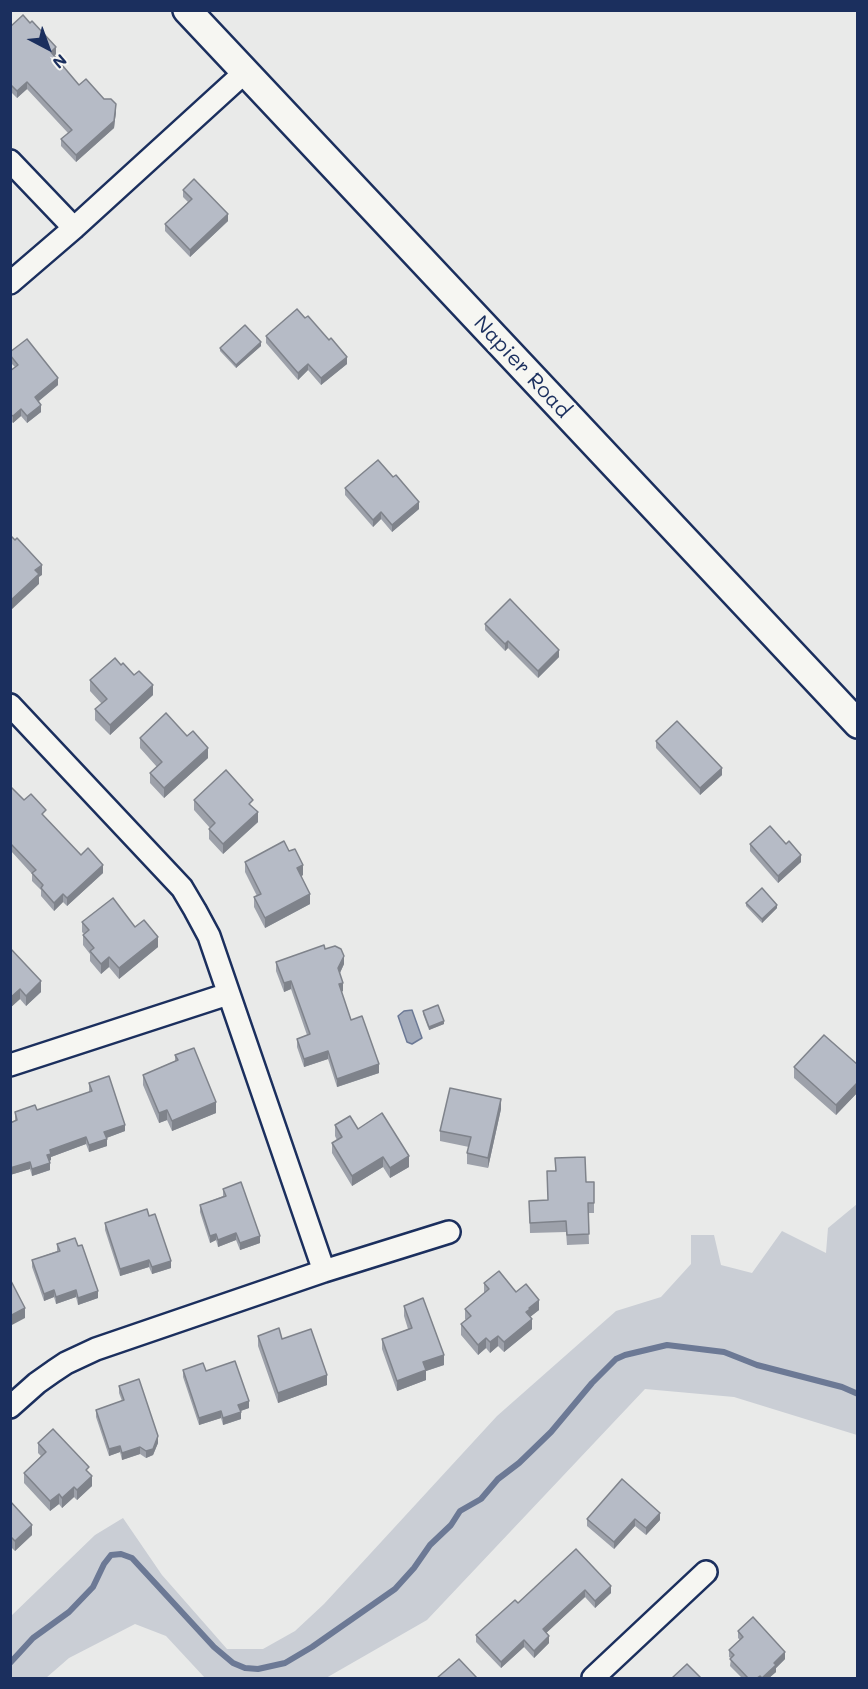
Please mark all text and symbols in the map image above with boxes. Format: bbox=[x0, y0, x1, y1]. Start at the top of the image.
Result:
north arrow bbox=[18, 18, 78, 78]
text: N bbox=[49, 50, 72, 74]
street label: Napier Road bbox=[468, 311, 576, 423]

